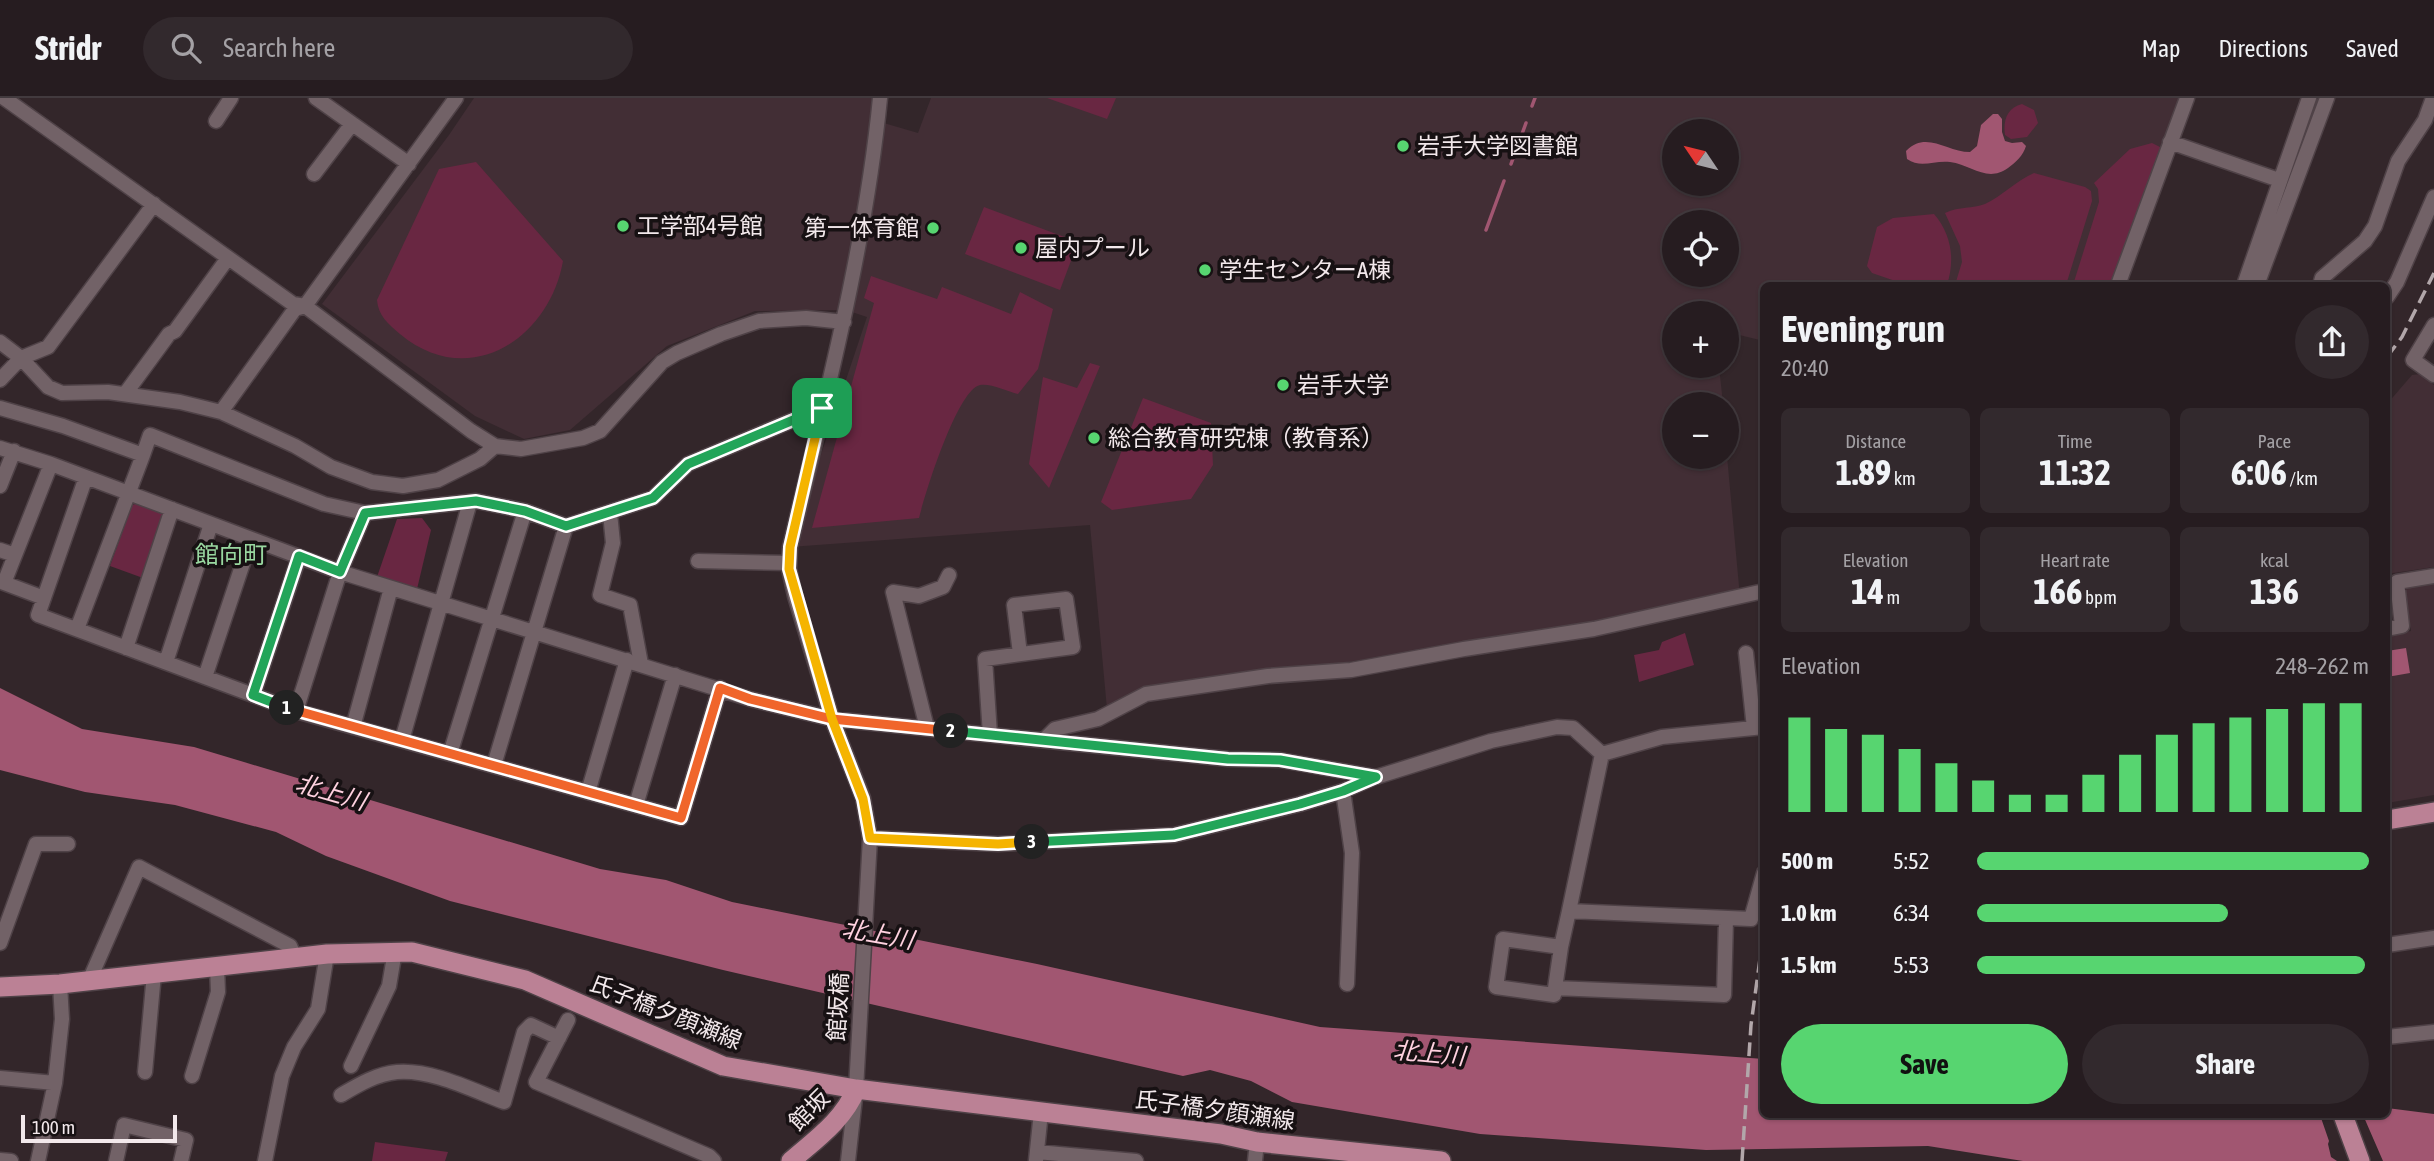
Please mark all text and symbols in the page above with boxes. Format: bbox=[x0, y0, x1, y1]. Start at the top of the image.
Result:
search box bbox=[143, 17, 633, 80]
text: Stridr bbox=[35, 29, 101, 67]
icon: search bbox=[167, 29, 205, 67]
text: Search here bbox=[223, 33, 335, 63]
text: Map bbox=[2142, 35, 2180, 62]
text: Directions bbox=[2218, 35, 2308, 62]
text: Saved bbox=[2346, 35, 2399, 62]
north arrow bbox=[1662, 119, 1740, 196]
map controls bbox=[1662, 119, 1739, 469]
place label: 岩手大学図書館 bbox=[1417, 133, 1578, 159]
marker: 岩手大学図書館 bbox=[1395, 138, 1411, 154]
button: locate bbox=[1662, 210, 1739, 287]
place label: 工学部4号館 bbox=[637, 213, 763, 239]
place label: 第一体育館 bbox=[804, 215, 919, 241]
marker: 工学部4号館 bbox=[615, 218, 631, 234]
marker: 第一体育館 bbox=[925, 220, 941, 236]
place label: 屋内プール bbox=[1035, 235, 1150, 261]
marker: 屋内プール bbox=[1013, 240, 1029, 256]
place label: 学生センターA棟 bbox=[1219, 257, 1391, 283]
marker: 学生センターA棟 bbox=[1197, 262, 1213, 278]
button: + bbox=[1662, 301, 1739, 378]
button: share bbox=[2295, 305, 2369, 379]
text: Evening run bbox=[1781, 307, 1945, 350]
text: 20:40 bbox=[1781, 355, 1829, 381]
place label: 岩手大学 bbox=[1297, 372, 1389, 398]
marker: 岩手大学 bbox=[1275, 377, 1291, 393]
pin bbox=[792, 378, 852, 438]
icon: arrive bbox=[803, 389, 841, 427]
button: − bbox=[1662, 392, 1739, 469]
place label: 総合教育研究棟（教育系） bbox=[1108, 425, 1384, 451]
marker: 総合教育研究棟（教育系） bbox=[1086, 430, 1102, 446]
text: Distance bbox=[1845, 430, 1906, 452]
text: Time bbox=[2058, 430, 2092, 452]
text: Pace bbox=[2258, 430, 2291, 452]
text: 1.89 bbox=[1836, 452, 1891, 492]
text: 11:32 bbox=[2039, 452, 2111, 492]
text: 6:06 bbox=[2231, 452, 2287, 492]
text: km bbox=[1891, 467, 1916, 489]
text: /km bbox=[2287, 467, 2318, 489]
district label: 館向町 bbox=[195, 541, 267, 568]
text: Elevation bbox=[1843, 549, 1909, 571]
text: Heart rate bbox=[2040, 549, 2110, 571]
text: kcal bbox=[2260, 549, 2289, 571]
text: 14 bbox=[1851, 571, 1884, 611]
text: 166 bbox=[2033, 571, 2083, 611]
text: 136 bbox=[2250, 571, 2299, 611]
text: m bbox=[1884, 586, 1900, 608]
text: bpm bbox=[2083, 586, 2117, 608]
text: Elevation bbox=[1781, 653, 1861, 679]
text: 248–262 m bbox=[2275, 653, 2369, 679]
pin: 1 bbox=[270, 690, 304, 726]
text: 1 bbox=[282, 696, 291, 718]
pin: 2 bbox=[934, 714, 968, 748]
text: 2 bbox=[946, 719, 955, 741]
water label: 北上川 bbox=[293, 769, 372, 816]
pin: 3 bbox=[1014, 824, 1050, 860]
text: 3 bbox=[1027, 830, 1036, 852]
text: 500 m bbox=[1781, 848, 1833, 874]
text: 5:52 bbox=[1893, 848, 1930, 874]
text: 1.0 km bbox=[1781, 900, 1837, 926]
text: 6:34 bbox=[1893, 900, 1930, 926]
water label: 北上川 bbox=[840, 914, 919, 954]
text: 1.5 km bbox=[1781, 952, 1837, 978]
text: 5:53 bbox=[1893, 952, 1930, 978]
street label: 氏子橋夕顔瀬線 bbox=[586, 970, 746, 1054]
street label: 館坂橋 bbox=[823, 972, 853, 1042]
button: Save bbox=[1781, 1024, 2068, 1104]
button: Share bbox=[2082, 1024, 2369, 1104]
water label: 北上川 bbox=[1392, 1036, 1469, 1070]
street label: 館坂 bbox=[784, 1085, 834, 1135]
street label: 氏子橋夕顔瀬線 bbox=[1133, 1086, 1297, 1134]
scale bar bbox=[21, 1112, 177, 1144]
text: 100 m bbox=[32, 1116, 75, 1138]

